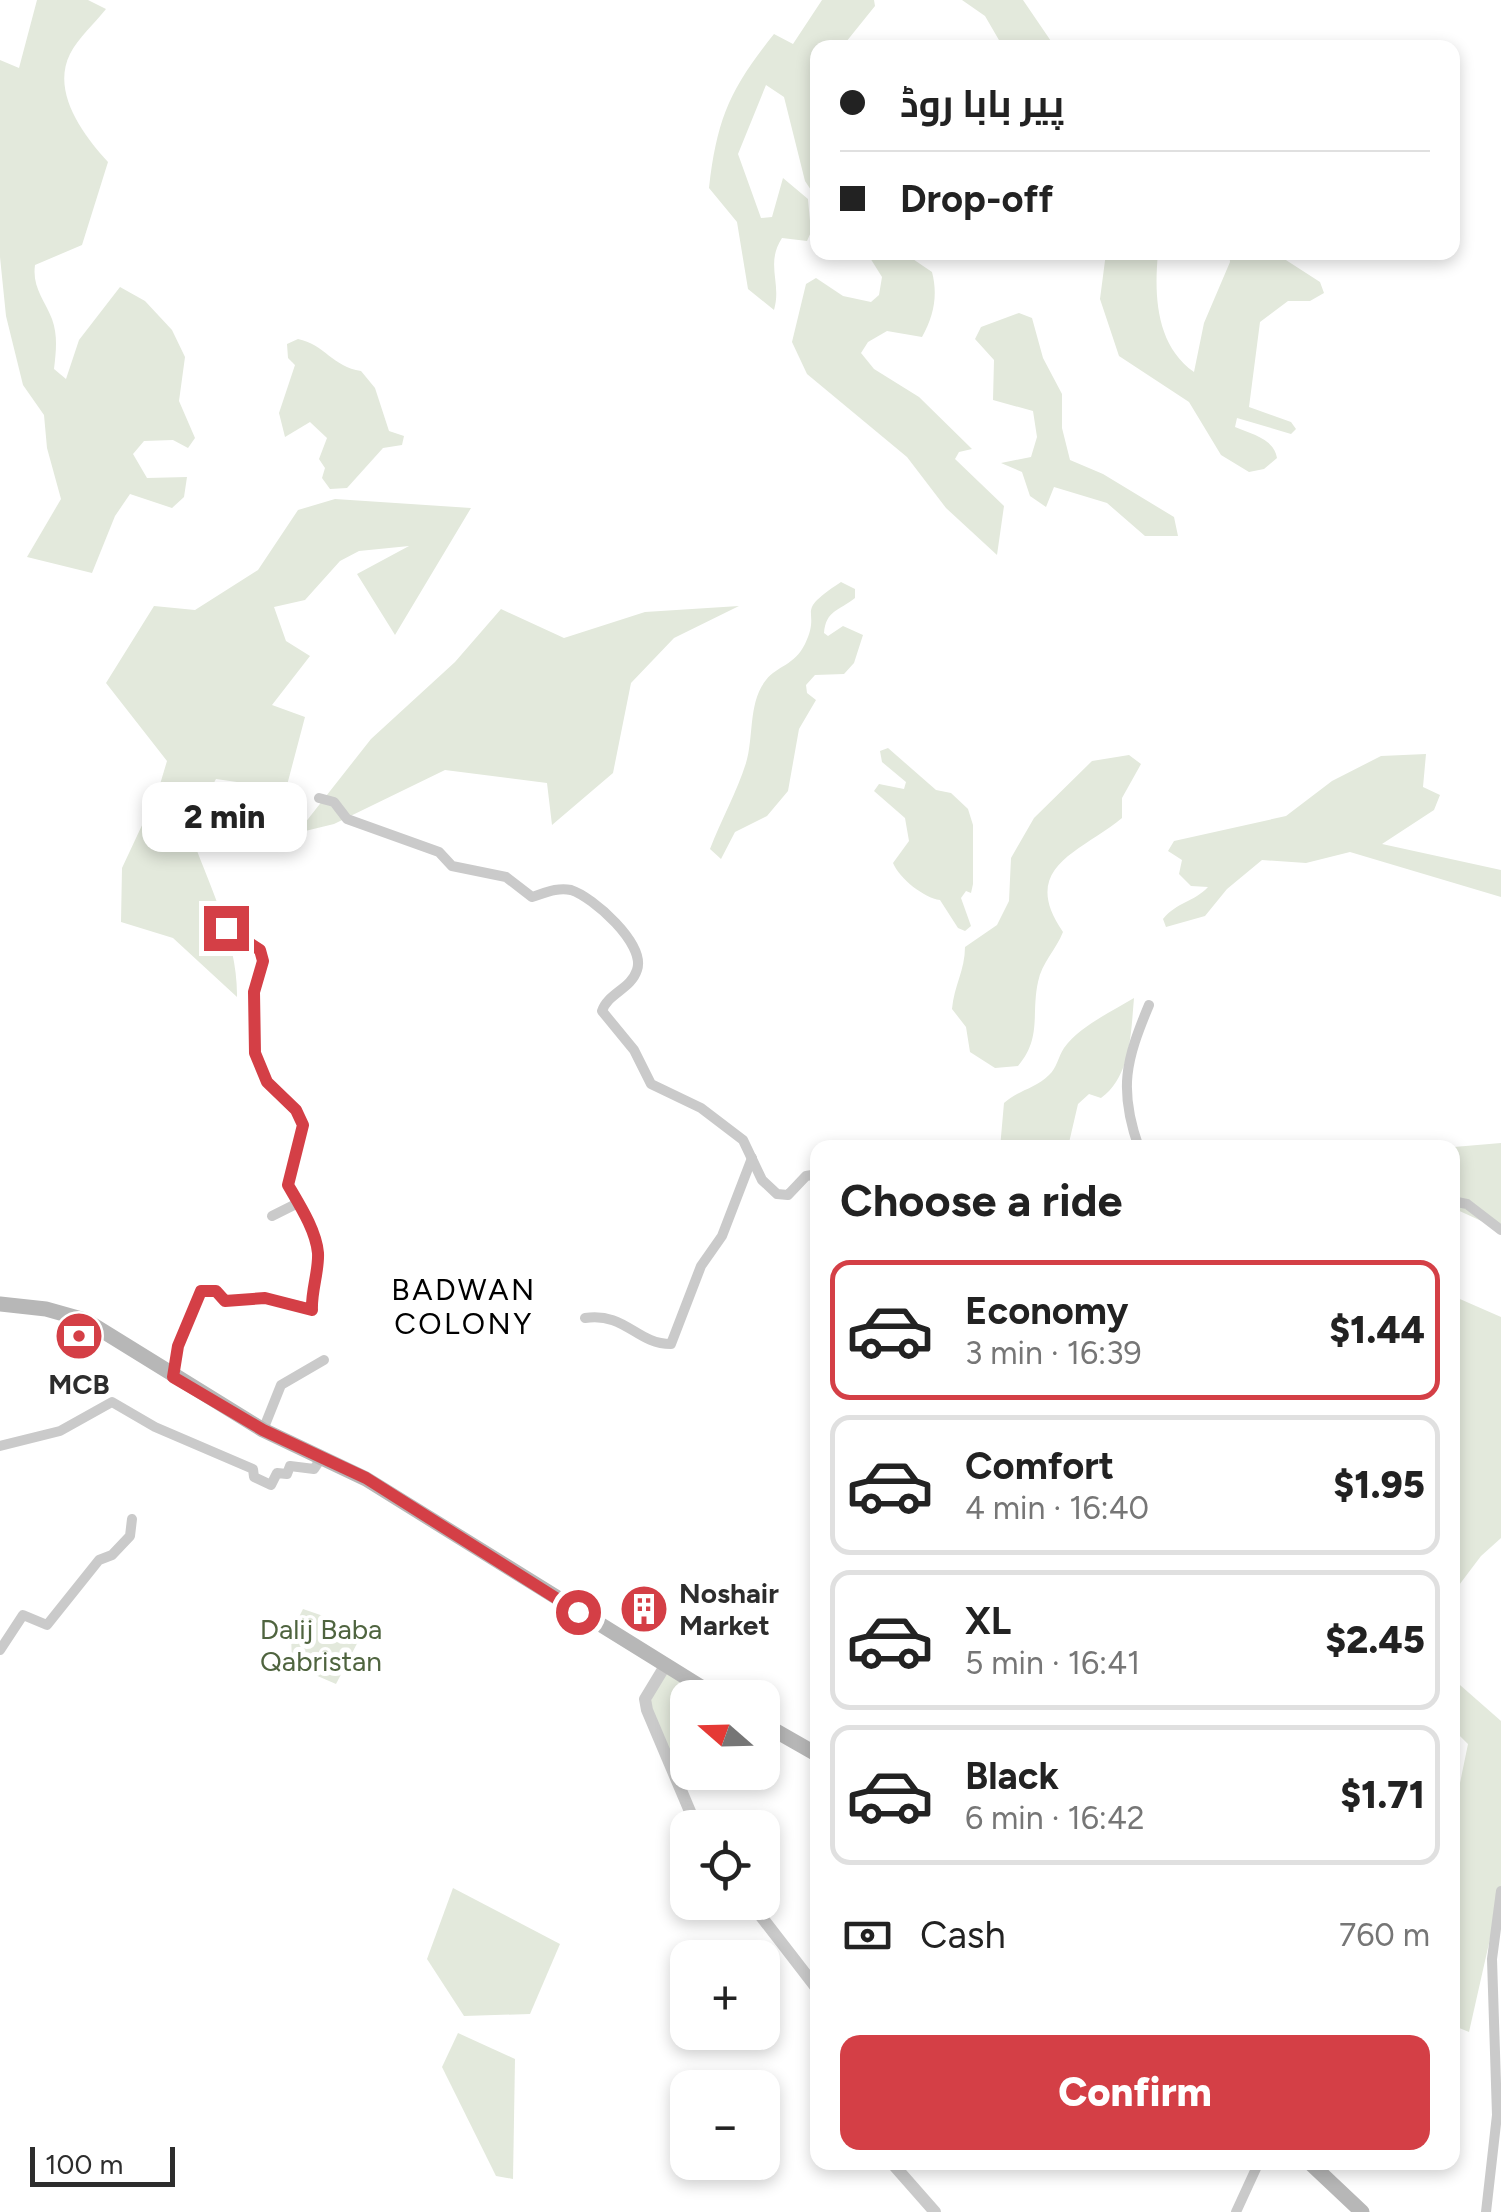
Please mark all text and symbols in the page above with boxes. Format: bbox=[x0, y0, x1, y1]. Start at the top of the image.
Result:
text: پیر بابا روڈ bbox=[900, 81, 1064, 127]
text: Drop-off bbox=[900, 176, 1053, 222]
callout: 2 min bbox=[144, 783, 308, 853]
text: 2 min bbox=[184, 798, 265, 836]
route end bbox=[204, 906, 249, 951]
text: Choose a ride bbox=[840, 1173, 1122, 1227]
district label: BADWAN COLONY bbox=[391, 1271, 537, 1342]
icon: car bbox=[845, 1285, 935, 1375]
text: Economy bbox=[965, 1288, 1128, 1334]
text: $1.44 bbox=[1329, 1307, 1425, 1353]
bank icon: MCB bbox=[53, 1310, 105, 1362]
text: 3 min · 16:39 bbox=[965, 1334, 1142, 1372]
place label: MCB bbox=[48, 1367, 110, 1401]
icon: car bbox=[845, 1440, 935, 1530]
text: Comfort bbox=[965, 1443, 1114, 1489]
text: $1.95 bbox=[1333, 1462, 1425, 1508]
text: 4 min · 16:40 bbox=[965, 1489, 1149, 1527]
place label: Noshair Market bbox=[679, 1576, 779, 1642]
building icon: Noshair Market bbox=[618, 1583, 670, 1635]
route start bbox=[556, 1590, 601, 1635]
icon: car bbox=[845, 1595, 935, 1685]
text: XL bbox=[965, 1598, 1011, 1644]
park label: Dalij Baba Qabristan bbox=[260, 1612, 382, 1678]
text: $2.45 bbox=[1325, 1617, 1425, 1663]
text: 5 min · 16:41 bbox=[965, 1644, 1140, 1682]
north arrow bbox=[670, 1680, 780, 1790]
map controls bbox=[670, 1680, 780, 2180]
icon: car bbox=[845, 1750, 935, 1840]
text: Black bbox=[965, 1753, 1059, 1799]
text: $1.71 bbox=[1340, 1772, 1425, 1818]
text: 6 min · 16:42 bbox=[965, 1799, 1145, 1837]
button: locate bbox=[670, 1810, 780, 1920]
icon: cash bbox=[840, 1908, 895, 1963]
text: Cash bbox=[920, 1912, 1006, 1958]
text: 760 m bbox=[1339, 1916, 1430, 1954]
button: + bbox=[670, 1940, 780, 2050]
button: Confirm bbox=[840, 2035, 1430, 2150]
button: − bbox=[670, 2070, 780, 2180]
scale bar bbox=[30, 2142, 175, 2186]
text: 100 m bbox=[45, 2147, 123, 2181]

